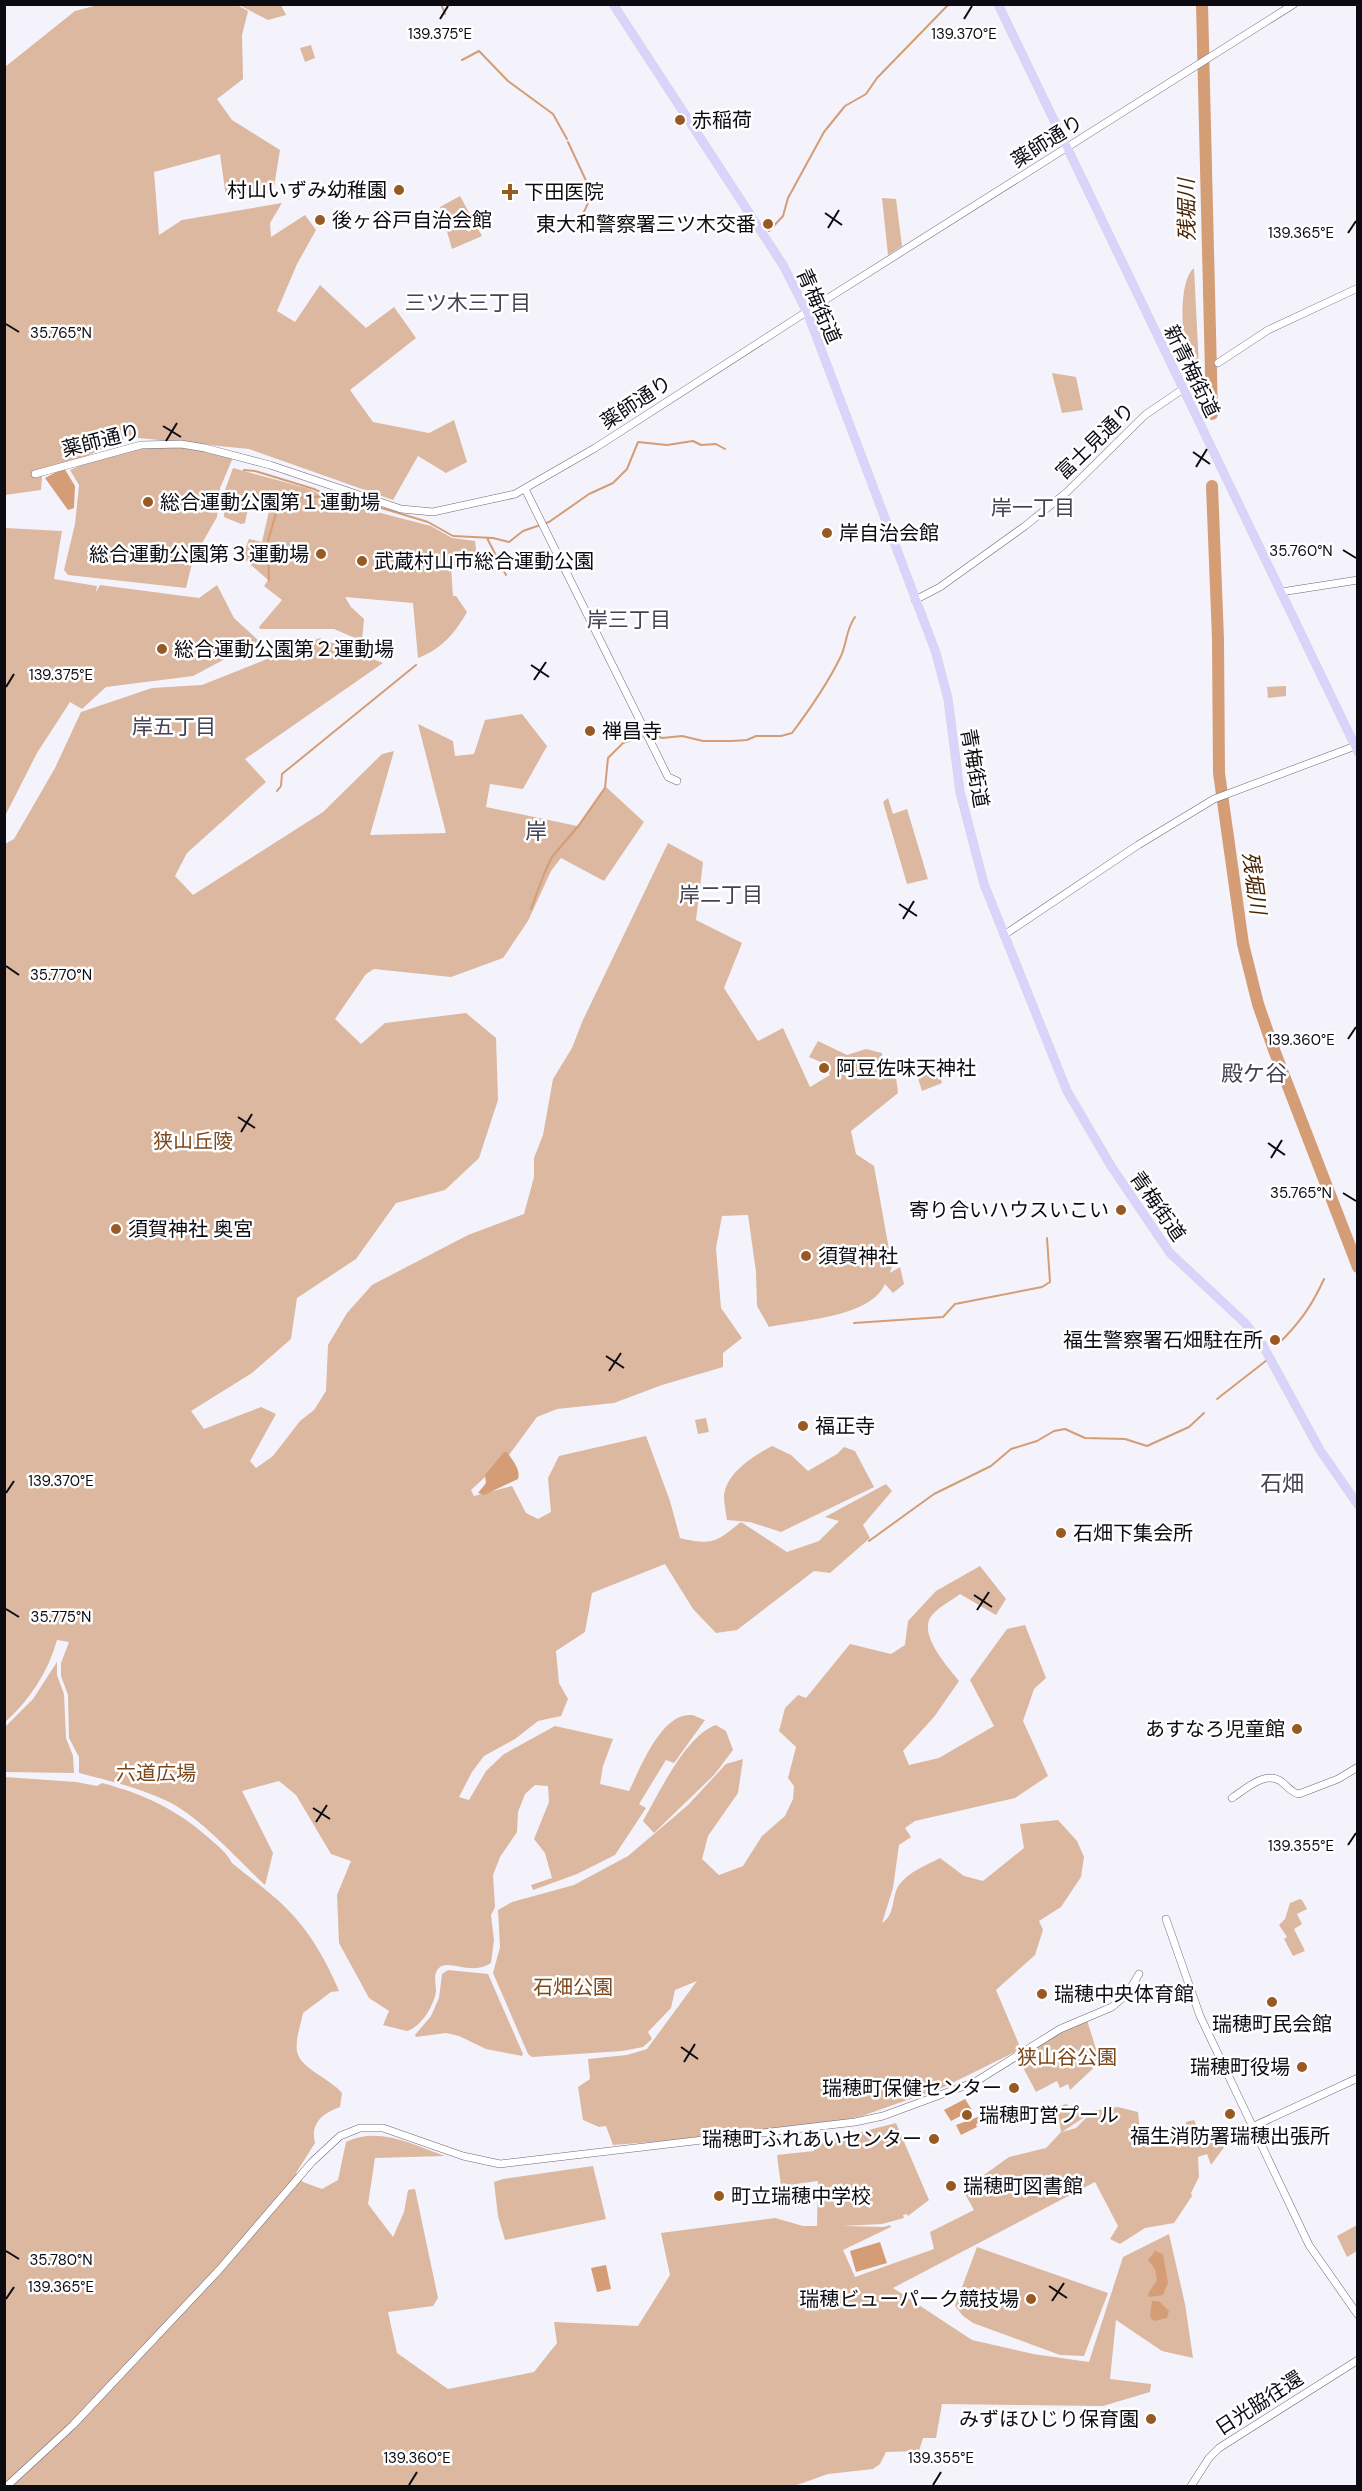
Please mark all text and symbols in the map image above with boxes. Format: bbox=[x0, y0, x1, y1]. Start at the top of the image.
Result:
text: 139.375°E bbox=[408, 24, 472, 44]
text: 139.370°E bbox=[931, 24, 997, 44]
place label: 赤稲荷 bbox=[692, 107, 752, 133]
street label: 薬師通り bbox=[1006, 109, 1088, 173]
marker: 赤稲荷 bbox=[673, 113, 687, 127]
water label: 残堀川 bbox=[1172, 176, 1202, 242]
place label: 村山いずみ幼稚園 bbox=[227, 177, 387, 203]
place label: 下田医院 bbox=[524, 179, 604, 205]
marker: 村山いずみ幼稚園 bbox=[392, 183, 406, 197]
marker: 下田医院 bbox=[501, 183, 519, 201]
place label: 後ヶ谷戸自治会館 bbox=[332, 207, 492, 233]
place label: 東大和警察署三ツ木交番 bbox=[536, 211, 756, 237]
marker: 後ヶ谷戸自治会館 bbox=[313, 213, 327, 227]
marker: 東大和警察署三ツ木交番 bbox=[761, 217, 775, 231]
text: 139.365°E bbox=[1268, 223, 1334, 243]
street label: 青梅街道 bbox=[791, 264, 847, 348]
district label: 三ツ木三丁目 bbox=[405, 289, 531, 317]
street label: 新青梅街道 bbox=[1158, 320, 1226, 422]
text: 35.765°N bbox=[30, 323, 92, 343]
street label: 薬師通り bbox=[595, 369, 677, 435]
street label: 富士見通り bbox=[1050, 397, 1140, 485]
street label: 薬師通り bbox=[59, 418, 143, 462]
place label: 総合運動公園第１運動場 bbox=[160, 489, 380, 515]
district label: 岸一丁目 bbox=[991, 494, 1075, 522]
marker: 総合運動公園第１運動場 bbox=[141, 495, 155, 509]
place label: 岸自治会館 bbox=[839, 520, 939, 546]
marker: 岸自治会館 bbox=[820, 526, 834, 540]
place label: 総合運動公園第３運動場 bbox=[89, 541, 309, 567]
text: 35.760°N bbox=[1269, 541, 1333, 561]
marker: 総合運動公園第３運動場 bbox=[314, 547, 328, 561]
place label: 武蔵村山市総合運動公園 bbox=[374, 548, 594, 574]
marker: 武蔵村山市総合運動公園 bbox=[355, 554, 369, 568]
district label: 岸三丁目 bbox=[587, 606, 671, 634]
place label: 総合運動公園第２運動場 bbox=[174, 636, 394, 662]
marker: 総合運動公園第２運動場 bbox=[155, 642, 169, 656]
text: 139.375°E bbox=[29, 665, 93, 685]
district label: 岸五丁目 bbox=[132, 713, 216, 741]
place label: 禅昌寺 bbox=[602, 718, 662, 744]
marker: 禅昌寺 bbox=[583, 724, 597, 738]
street label: 青梅街道 bbox=[955, 726, 995, 810]
district label: 岸 bbox=[525, 817, 547, 846]
water label: 残堀川 bbox=[1236, 850, 1273, 918]
district label: 岸二丁目 bbox=[679, 881, 763, 909]
text: 35.770°N bbox=[30, 965, 92, 985]
text: 139.360°E bbox=[1267, 1030, 1335, 1050]
place label: 阿豆佐味天神社 bbox=[836, 1055, 976, 1081]
district label: 殿ケ谷 bbox=[1221, 1059, 1287, 1088]
marker: 阿豆佐味天神社 bbox=[817, 1061, 831, 1075]
park label: 狭山丘陵 bbox=[153, 1128, 233, 1154]
street label: 青梅街道 bbox=[1124, 1166, 1192, 1246]
text: 35.765°N bbox=[1270, 1183, 1332, 1203]
place label: 寄り合いハウスいこい bbox=[909, 1197, 1109, 1223]
marker: 寄り合いハウスいこい bbox=[1114, 1203, 1128, 1217]
place label: 須賀神社 奥宮 bbox=[128, 1216, 253, 1242]
marker: 須賀神社 奥宮 bbox=[109, 1222, 123, 1236]
place label: 須賀神社 bbox=[818, 1243, 898, 1269]
marker: 須賀神社 bbox=[799, 1249, 813, 1263]
place label: 福生警察署石畑駐在所 bbox=[1063, 1327, 1263, 1353]
marker: 福生警察署石畑駐在所 bbox=[1268, 1333, 1282, 1347]
place label: 福正寺 bbox=[815, 1413, 875, 1439]
marker: 福正寺 bbox=[796, 1419, 810, 1433]
district label: 石畑 bbox=[1260, 1469, 1304, 1498]
text: 139.370°E bbox=[28, 1471, 94, 1491]
place label: 石畑下集会所 bbox=[1073, 1520, 1193, 1546]
marker: 石畑下集会所 bbox=[1054, 1526, 1068, 1540]
text: 35.775°N bbox=[31, 1607, 91, 1627]
place label: あすなろ児童館 bbox=[1145, 1716, 1285, 1742]
marker: あすなろ児童館 bbox=[1290, 1722, 1304, 1736]
park label: 六道広場 bbox=[116, 1760, 196, 1786]
text: 139.355°E bbox=[1268, 1836, 1334, 1856]
park label: 石畑公園 bbox=[533, 1974, 613, 2000]
place label: 瑞穂中央体育館 bbox=[1054, 1981, 1194, 2007]
marker: 瑞穂中央体育館 bbox=[1035, 1987, 1049, 2001]
marker: 瑞穂町民会館 bbox=[1265, 1995, 1279, 2009]
place label: 瑞穂町民会館 bbox=[1212, 2011, 1332, 2037]
park label: 狭山谷公園 bbox=[1017, 2044, 1117, 2070]
place label: 瑞穂町役場 bbox=[1190, 2054, 1290, 2080]
marker: 瑞穂町役場 bbox=[1295, 2060, 1309, 2074]
place label: 瑞穂町保健センター bbox=[822, 2075, 1002, 2101]
marker: 瑞穂町保健センター bbox=[1007, 2081, 1021, 2095]
place label: 瑞穂町営プール bbox=[979, 2102, 1119, 2128]
marker: 福生消防署瑞穂出張所 bbox=[1223, 2107, 1237, 2121]
marker: 瑞穂町営プール bbox=[960, 2108, 974, 2122]
place label: 福生消防署瑞穂出張所 bbox=[1130, 2123, 1330, 2149]
place label: 瑞穂町ふれあいセンター bbox=[702, 2126, 922, 2152]
marker: 瑞穂町ふれあいセンター bbox=[927, 2132, 941, 2146]
place label: 瑞穂町図書館 bbox=[963, 2173, 1083, 2199]
marker: 瑞穂町図書館 bbox=[944, 2179, 958, 2193]
place label: 町立瑞穂中学校 bbox=[731, 2183, 871, 2209]
marker: 町立瑞穂中学校 bbox=[712, 2189, 726, 2203]
text: 35.780°N bbox=[29, 2250, 93, 2270]
text: 139.365°E bbox=[28, 2277, 94, 2297]
place label: 瑞穂ビューパーク競技場 bbox=[799, 2286, 1019, 2312]
marker: 瑞穂ビューパーク競技場 bbox=[1024, 2292, 1038, 2306]
street label: 日光脇往還 bbox=[1210, 2365, 1308, 2441]
place label: みずほひじり保育園 bbox=[959, 2406, 1139, 2432]
marker: みずほひじり保育園 bbox=[1144, 2412, 1158, 2426]
text: 139.360°E bbox=[383, 2448, 451, 2468]
text: 139.355°E bbox=[908, 2448, 974, 2468]

